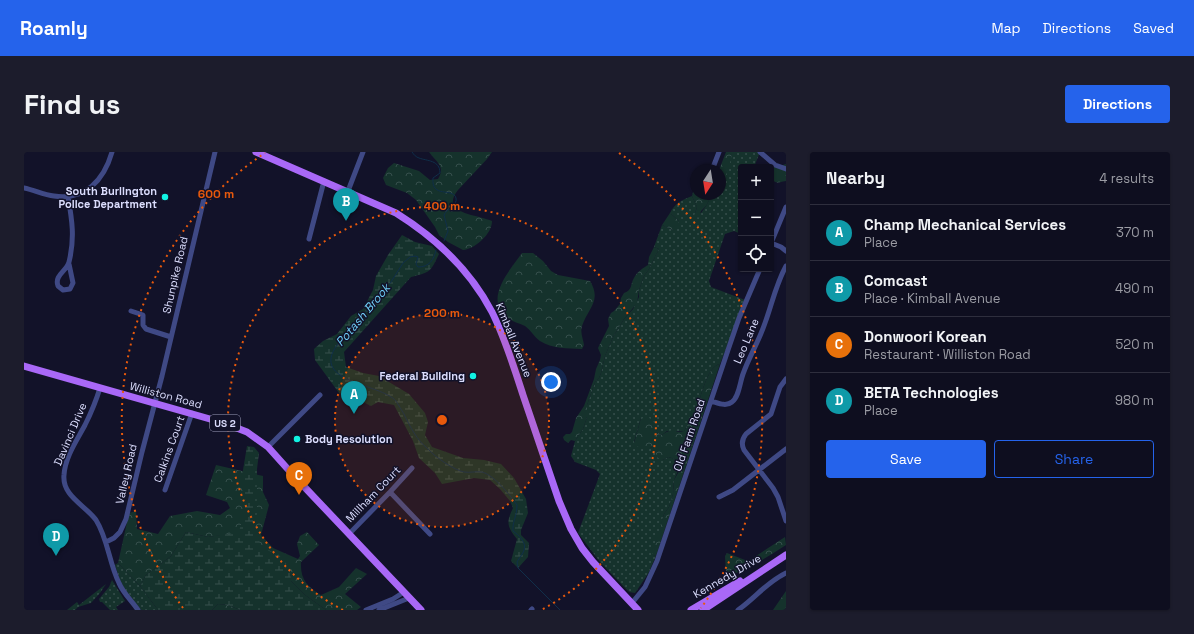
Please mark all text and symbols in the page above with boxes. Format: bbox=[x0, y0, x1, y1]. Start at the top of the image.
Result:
text: Roamly bbox=[20, 16, 88, 41]
text: Map bbox=[991, 19, 1021, 37]
text: Directions bbox=[1043, 19, 1111, 37]
text: Saved bbox=[1133, 19, 1174, 37]
button: Directions bbox=[1065, 85, 1170, 123]
text: Find us bbox=[24, 86, 121, 122]
north arrow bbox=[690, 164, 726, 200]
map controls bbox=[738, 164, 774, 272]
button: + bbox=[738, 164, 774, 200]
text: Nearby bbox=[826, 167, 885, 189]
text: 4 results bbox=[1099, 170, 1154, 187]
place label: South Burlington Police Department bbox=[59, 184, 157, 211]
text: 600 m bbox=[198, 186, 234, 202]
pin: B bbox=[333, 188, 359, 221]
marker: South Burlington Police Department bbox=[160, 192, 170, 202]
text: 400 m bbox=[424, 198, 460, 214]
button: − bbox=[738, 200, 774, 236]
text: Champ Mechanical Services bbox=[864, 215, 1066, 234]
text: A bbox=[835, 224, 843, 241]
text: 370 m bbox=[1116, 224, 1154, 241]
text: Place bbox=[864, 234, 898, 251]
street label: Shunpike Road bbox=[159, 235, 191, 315]
button: locate bbox=[738, 236, 774, 272]
text: Comcast bbox=[864, 271, 928, 290]
water label: Potash Brook bbox=[332, 279, 395, 350]
text: B bbox=[835, 280, 843, 297]
text: 490 m bbox=[1115, 280, 1154, 297]
text: Place · Kimball Avenue bbox=[864, 290, 1000, 307]
street label: Kimball Avenue bbox=[493, 301, 535, 379]
text: 200 m bbox=[424, 305, 460, 321]
street label: Leo Lane bbox=[730, 316, 762, 366]
text: Donwoori Korean bbox=[864, 327, 987, 346]
text: C bbox=[835, 336, 843, 353]
text: 520 m bbox=[1116, 336, 1154, 353]
text: Restaurant · Williston Road bbox=[864, 346, 1031, 363]
place label: Federal Building bbox=[379, 369, 465, 383]
marker: Federal Building bbox=[468, 371, 478, 381]
your location bbox=[541, 372, 561, 392]
street label: Williston Road bbox=[128, 379, 204, 411]
pin: A bbox=[341, 381, 367, 414]
text: BETA Technologies bbox=[864, 383, 999, 402]
text: D bbox=[835, 392, 843, 409]
text: 980 m bbox=[1115, 392, 1154, 409]
street label: Old Farm Road bbox=[670, 397, 708, 473]
street label: Davinci Drive bbox=[50, 400, 90, 468]
text: Place bbox=[864, 402, 898, 419]
centre of rings bbox=[435, 413, 449, 427]
street label: Calkins Court bbox=[150, 414, 188, 484]
road number: US 2 bbox=[210, 415, 240, 431]
place label: Body Resolution bbox=[305, 432, 393, 446]
marker: Body Resolution bbox=[292, 434, 302, 444]
button: Save bbox=[826, 440, 986, 478]
button: Share bbox=[994, 440, 1154, 478]
street label: Valley Road bbox=[112, 443, 140, 505]
pin: C bbox=[286, 462, 312, 495]
street label: Millham Court bbox=[343, 463, 403, 525]
pin: D bbox=[43, 523, 69, 556]
street label: Kennedy Drive bbox=[691, 551, 763, 601]

